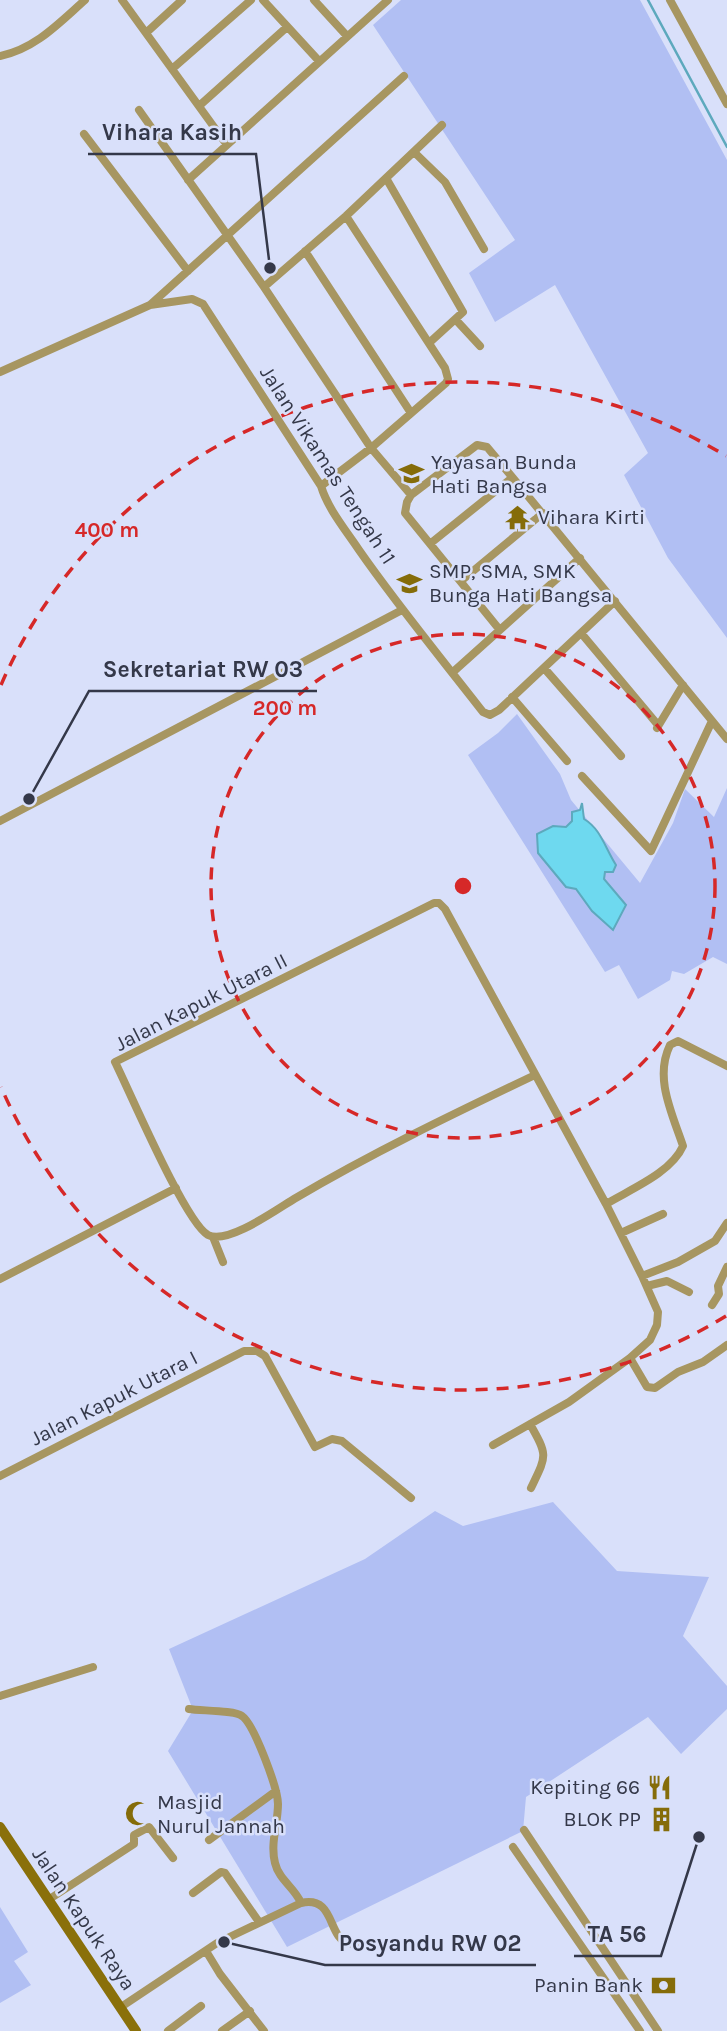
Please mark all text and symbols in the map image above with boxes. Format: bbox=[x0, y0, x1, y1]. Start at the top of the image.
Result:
callout: Vihara Kasih bbox=[88, 110, 256, 154]
text: Vihara Kasih bbox=[102, 119, 242, 146]
street label: Jalan Vikamas Tengah 11 bbox=[255, 362, 401, 568]
place label: Yayasan Bunda Hati Bangsa bbox=[431, 450, 577, 498]
school or university icon: Yayasan Bunda Hati Bangsa bbox=[397, 460, 425, 488]
temple icon: Vihara Kirti bbox=[504, 503, 532, 531]
place label: Vihara Kirti bbox=[538, 505, 645, 529]
text: 400 m bbox=[75, 518, 139, 542]
place label: SMP, SMA, SMK Bunga Hati Bangsa bbox=[429, 559, 612, 607]
school or university icon: SMP, SMA, SMK Bunga Hati Bangsa bbox=[395, 569, 423, 597]
callout: Sekretariat RW 03 bbox=[89, 647, 317, 691]
text: Sekretariat RW 03 bbox=[103, 656, 303, 683]
text: 200 m bbox=[253, 696, 317, 720]
centre of rings bbox=[451, 874, 475, 898]
street label: Jalan Kapuk Utara II bbox=[111, 948, 291, 1056]
street label: Jalan Kapuk Utara I bbox=[26, 1345, 202, 1451]
restaurant icon: Kepiting 66 bbox=[646, 1773, 674, 1801]
place label: Kepiting 66 bbox=[530, 1775, 640, 1799]
place label: Masjid Nurul Jannah bbox=[157, 1790, 285, 1838]
mosque icon: Masjid Nurul Jannah bbox=[123, 1800, 151, 1828]
building icon: BLOK PP bbox=[647, 1805, 675, 1833]
place label: BLOK PP bbox=[564, 1807, 641, 1831]
street label: Jalan Kapuk Raya bbox=[27, 1843, 141, 1995]
callout: TA 56 bbox=[574, 1912, 661, 1956]
callout: Posyandu RW 02 bbox=[325, 1921, 536, 1965]
text: TA 56 bbox=[588, 1921, 646, 1948]
text: Posyandu RW 02 bbox=[339, 1930, 521, 1957]
bank icon: Panin Bank bbox=[649, 1971, 677, 1999]
place label: Panin Bank bbox=[534, 1973, 643, 1997]

